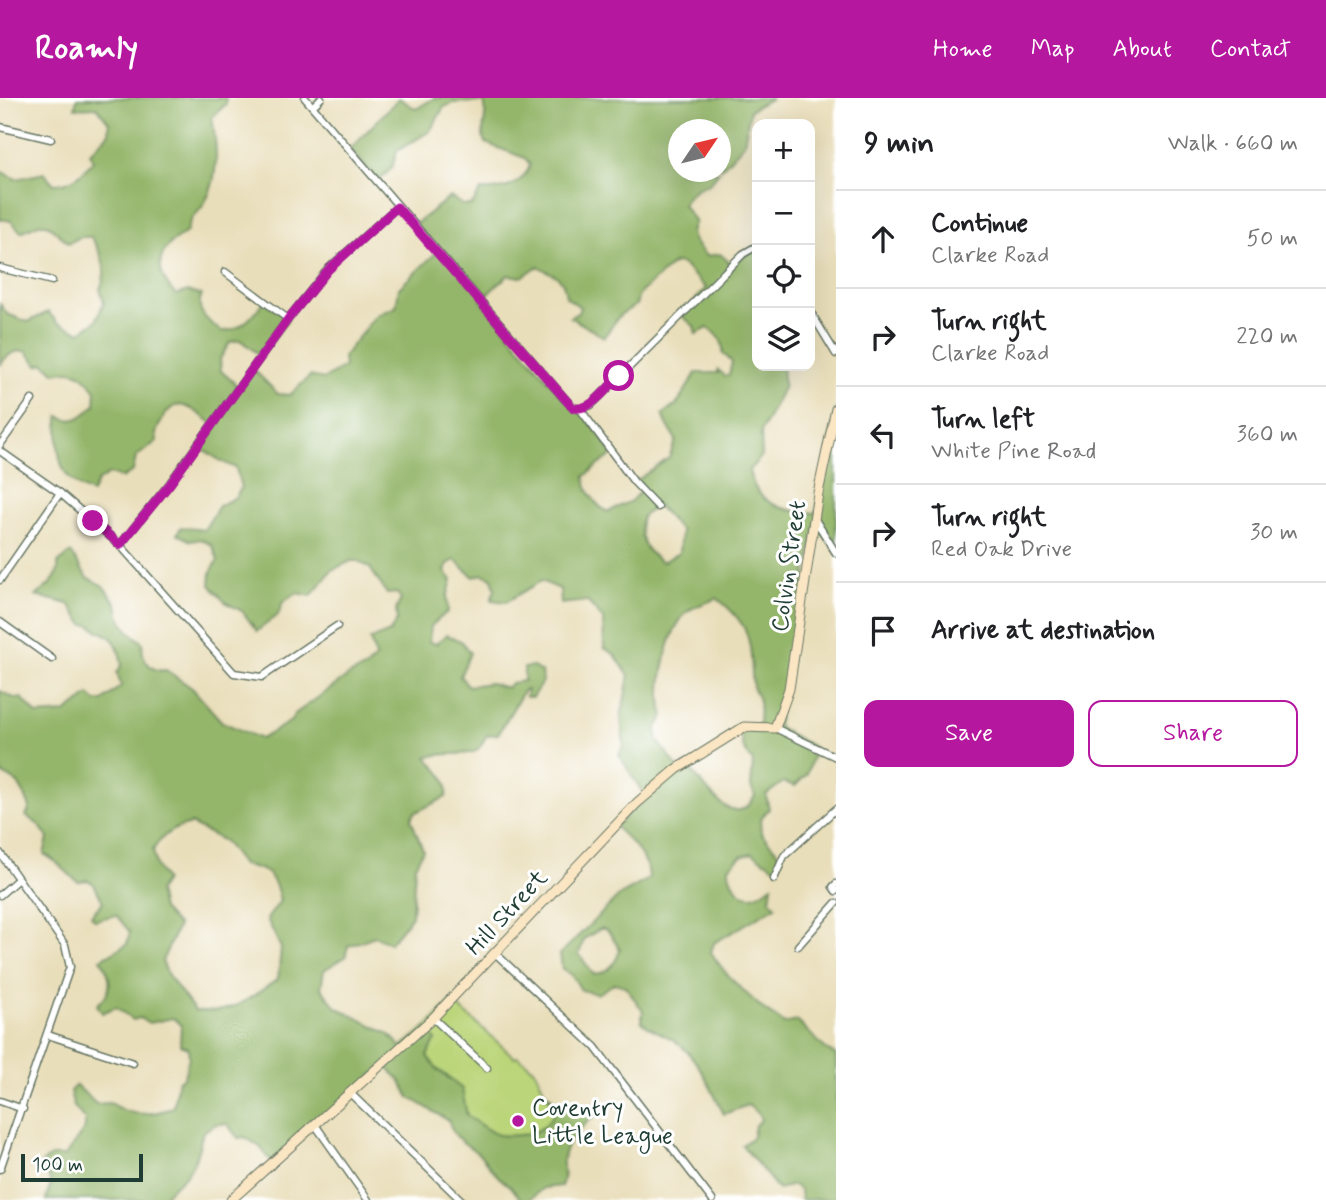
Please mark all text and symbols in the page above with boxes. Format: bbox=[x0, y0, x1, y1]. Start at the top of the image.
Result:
text: Roamly bbox=[35, 27, 138, 71]
text: Home bbox=[933, 34, 993, 65]
text: Map bbox=[1031, 34, 1075, 65]
text: About bbox=[1113, 34, 1172, 65]
text: Contact bbox=[1210, 34, 1291, 65]
north arrow bbox=[668, 119, 731, 182]
map controls bbox=[752, 119, 815, 371]
button: + bbox=[752, 119, 815, 182]
text: 9 min bbox=[864, 124, 934, 163]
text: Walk · 660 m bbox=[1168, 129, 1298, 159]
button: − bbox=[752, 182, 815, 245]
text: Continue bbox=[931, 207, 1028, 241]
icon: ahead bbox=[864, 220, 902, 258]
text: 50 m bbox=[1247, 224, 1298, 254]
text: Clarke Road bbox=[931, 241, 1049, 271]
button: locate bbox=[752, 245, 815, 308]
text: Turn right bbox=[931, 305, 1047, 339]
button: layers bbox=[752, 308, 815, 371]
icon: right bbox=[864, 318, 902, 356]
text: 220 m bbox=[1236, 322, 1298, 352]
text: Clarke Road bbox=[931, 339, 1049, 369]
route start bbox=[603, 360, 634, 391]
text: Turn left bbox=[931, 403, 1035, 437]
icon: left bbox=[864, 416, 902, 454]
text: 360 m bbox=[1237, 420, 1298, 450]
text: White Pine Road bbox=[931, 437, 1096, 467]
street label: Colvin Street bbox=[765, 498, 814, 634]
text: Turn right bbox=[931, 501, 1047, 535]
route end bbox=[77, 505, 108, 536]
icon: right bbox=[864, 514, 902, 552]
text: 30 m bbox=[1250, 518, 1298, 548]
text: Red Oak Drive bbox=[931, 535, 1072, 565]
icon: arrive bbox=[864, 612, 902, 650]
text: Arrive at destination bbox=[931, 614, 1155, 648]
button: Save bbox=[864, 700, 1074, 767]
button: Share bbox=[1088, 700, 1298, 767]
street label: Hill Street bbox=[459, 863, 555, 963]
place label: Coventry Little League bbox=[532, 1093, 673, 1154]
marker: Coventry Little League bbox=[510, 1113, 526, 1129]
scale bar bbox=[21, 1151, 144, 1183]
text: 100 m bbox=[32, 1153, 83, 1178]

